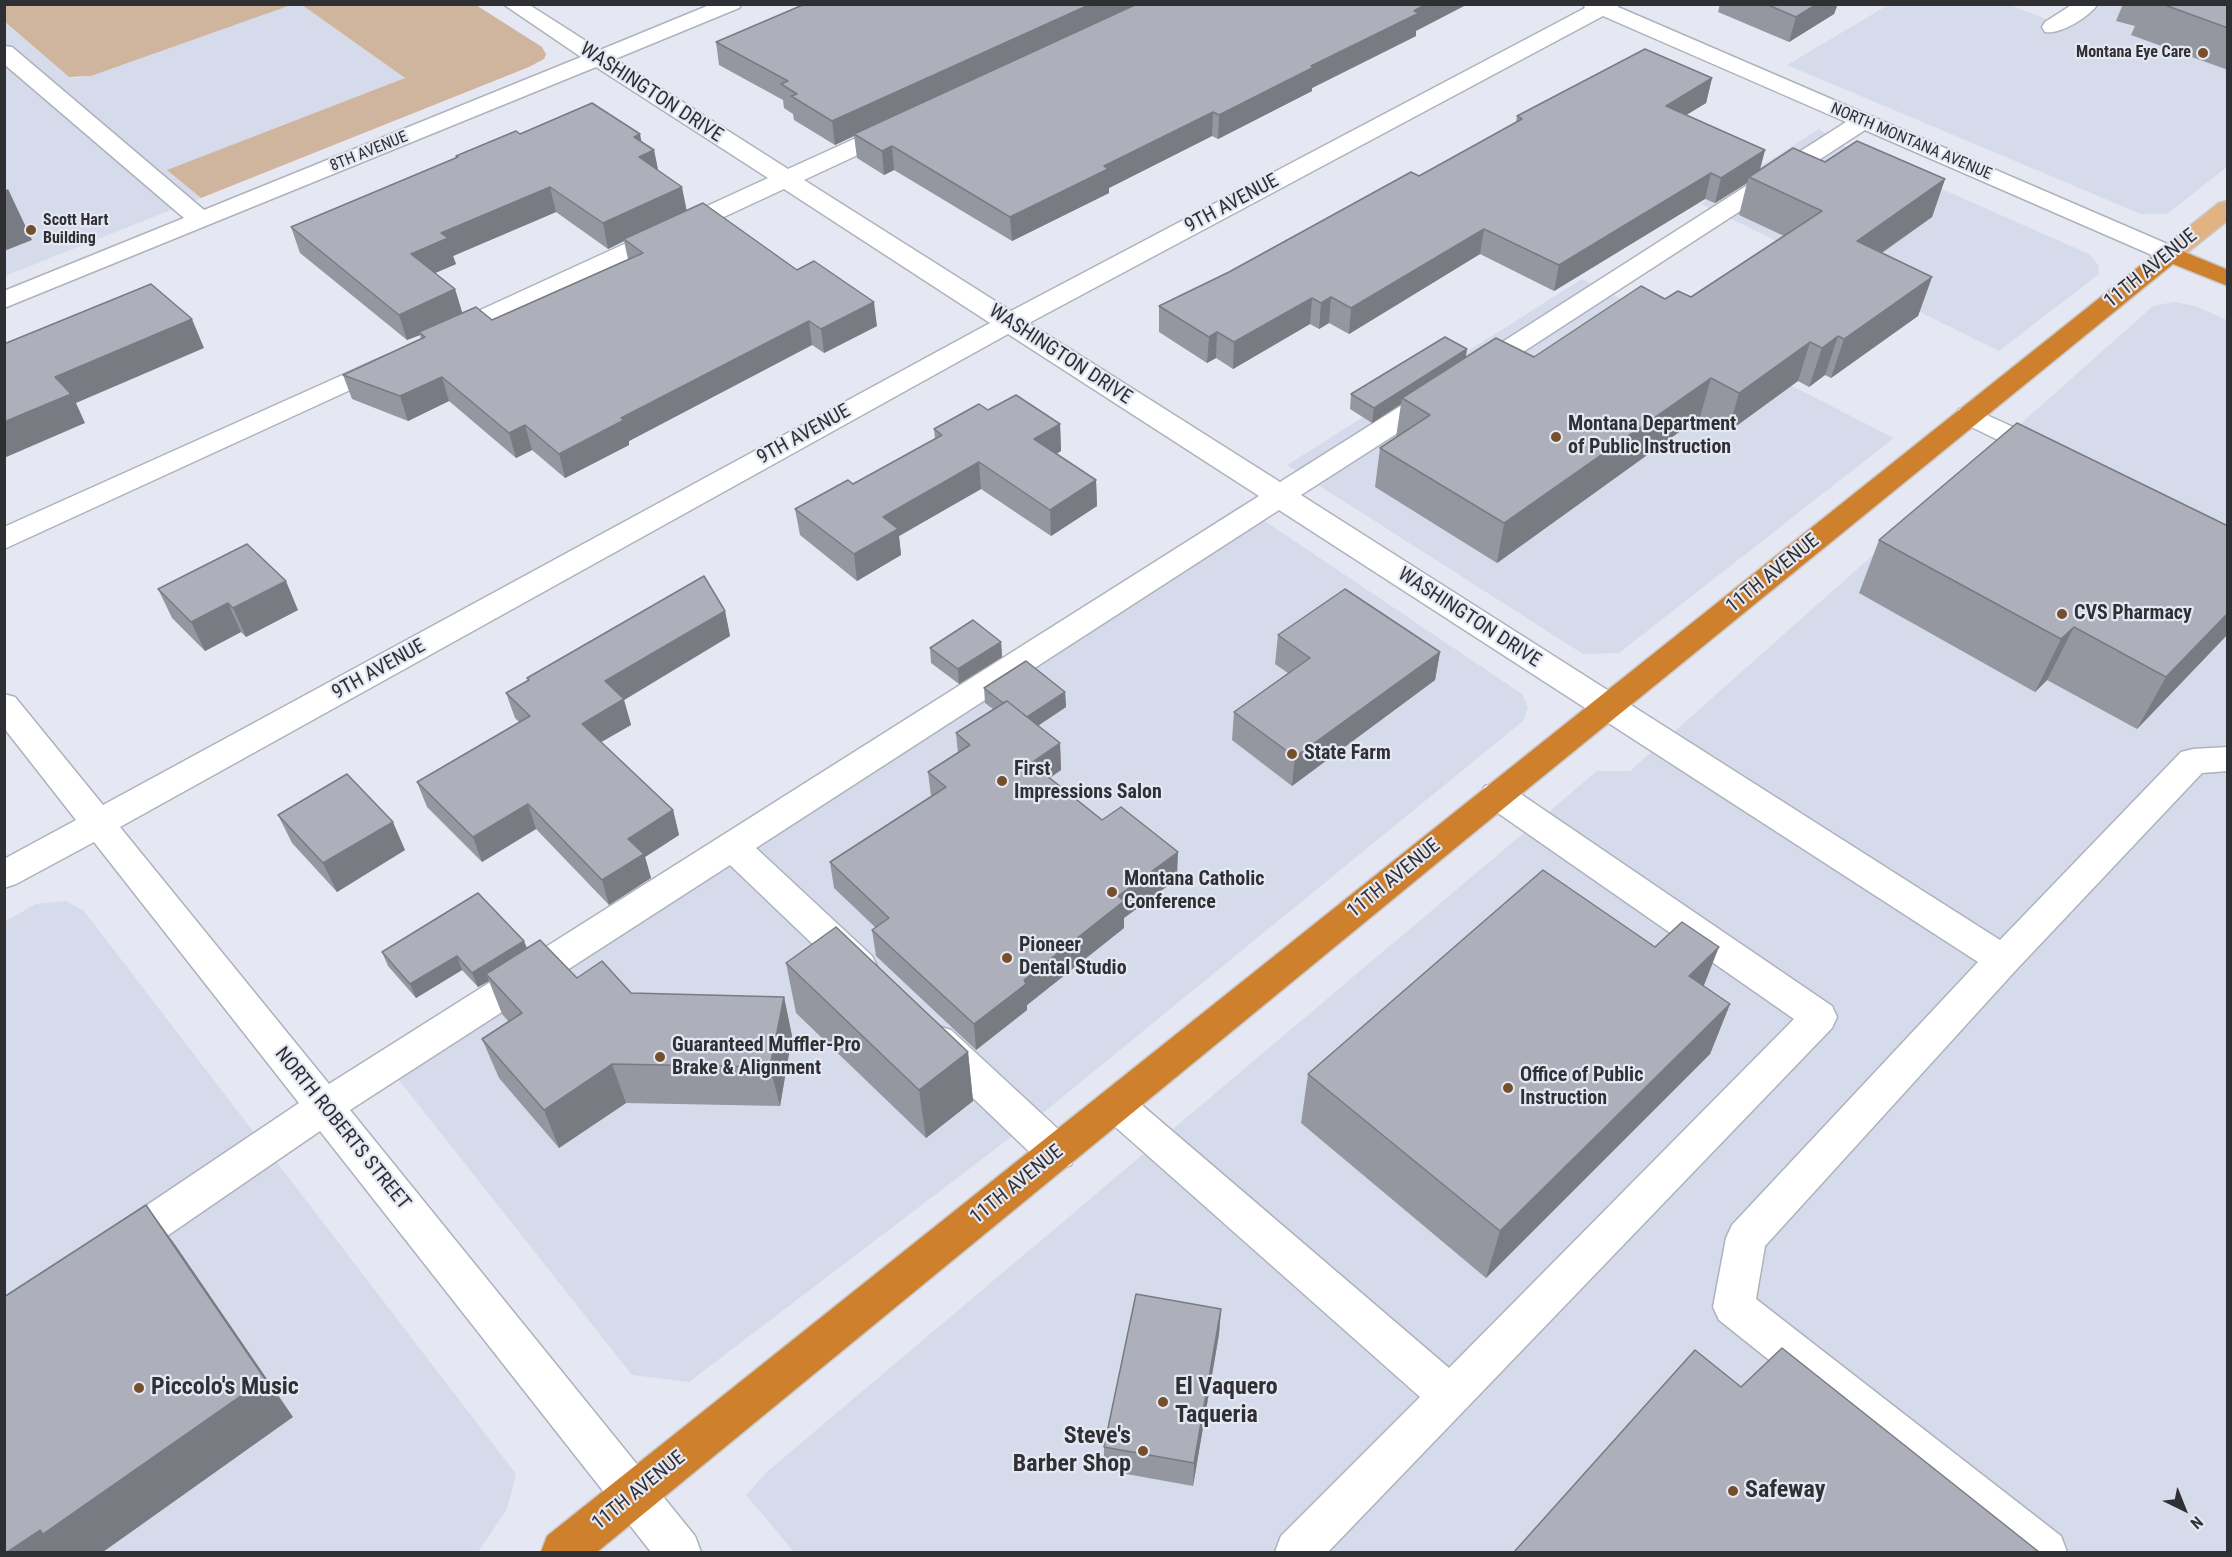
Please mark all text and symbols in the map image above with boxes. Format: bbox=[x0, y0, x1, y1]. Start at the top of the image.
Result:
street label: WASHINGTON DRIVE bbox=[575, 38, 727, 148]
place label: Montana Eye Care bbox=[2076, 43, 2191, 63]
marker: Montana Eye Care bbox=[2196, 46, 2210, 60]
street label: NORTH MONTANA AVENUE bbox=[1828, 99, 1994, 185]
street label: 8TH AVENUE bbox=[327, 128, 411, 176]
street label: 9TH AVENUE bbox=[1181, 169, 1283, 239]
place label: Scott Hart Building bbox=[43, 211, 108, 249]
marker: Scott Hart Building bbox=[24, 223, 38, 237]
street label: 11TH AVENUE bbox=[2100, 224, 2202, 314]
street label: WASHINGTON DRIVE bbox=[984, 300, 1136, 410]
street label: 9TH AVENUE bbox=[753, 400, 855, 470]
place label: Montana Department of Public Instruction bbox=[1568, 413, 1736, 460]
marker: Montana Department of Public Instruction bbox=[1549, 430, 1563, 444]
street label: 11TH AVENUE bbox=[1722, 529, 1824, 619]
street label: WASHINGTON DRIVE bbox=[1393, 563, 1545, 673]
place label: CVS Pharmacy bbox=[2074, 602, 2192, 626]
marker: CVS Pharmacy bbox=[2055, 607, 2069, 621]
street label: 9TH AVENUE bbox=[328, 635, 430, 705]
place label: State Farm bbox=[1304, 742, 1391, 766]
marker: State Farm bbox=[1285, 747, 1299, 761]
place label: First Impressions Salon bbox=[1014, 758, 1162, 805]
marker: First Impressions Salon bbox=[995, 774, 1009, 788]
street label: 11TH AVENUE bbox=[1343, 834, 1445, 924]
place label: Montana Catholic Conference bbox=[1124, 868, 1264, 915]
marker: Montana Catholic Conference bbox=[1105, 885, 1119, 899]
place label: Pioneer Dental Studio bbox=[1019, 934, 1127, 981]
marker: Pioneer Dental Studio bbox=[1000, 951, 1014, 965]
place label: Guaranteed Muffler-Pro Brake & Alignment bbox=[672, 1034, 861, 1081]
street label: NORTH ROBERTS STREET bbox=[269, 1043, 415, 1215]
marker: Guaranteed Muffler-Pro Brake & Alignment bbox=[653, 1050, 667, 1064]
place label: Office of Public Instruction bbox=[1520, 1064, 1643, 1111]
marker: Office of Public Instruction bbox=[1501, 1081, 1515, 1095]
street label: 11TH AVENUE bbox=[966, 1140, 1068, 1230]
place label: Piccolo's Music bbox=[151, 1374, 299, 1402]
place label: El Vaquero Taqueria bbox=[1175, 1374, 1278, 1430]
marker: Piccolo's Music bbox=[132, 1381, 146, 1395]
marker: El Vaquero Taqueria bbox=[1156, 1395, 1170, 1409]
place label: Steve's Barber Shop bbox=[1013, 1423, 1131, 1479]
marker: Steve's Barber Shop bbox=[1136, 1444, 1150, 1458]
street label: 11TH AVENUE bbox=[588, 1446, 690, 1536]
place label: Safeway bbox=[1745, 1477, 1825, 1505]
north arrow bbox=[2154, 1479, 2214, 1539]
marker: Safeway bbox=[1726, 1484, 1740, 1498]
text: N bbox=[2187, 1512, 2207, 1533]

